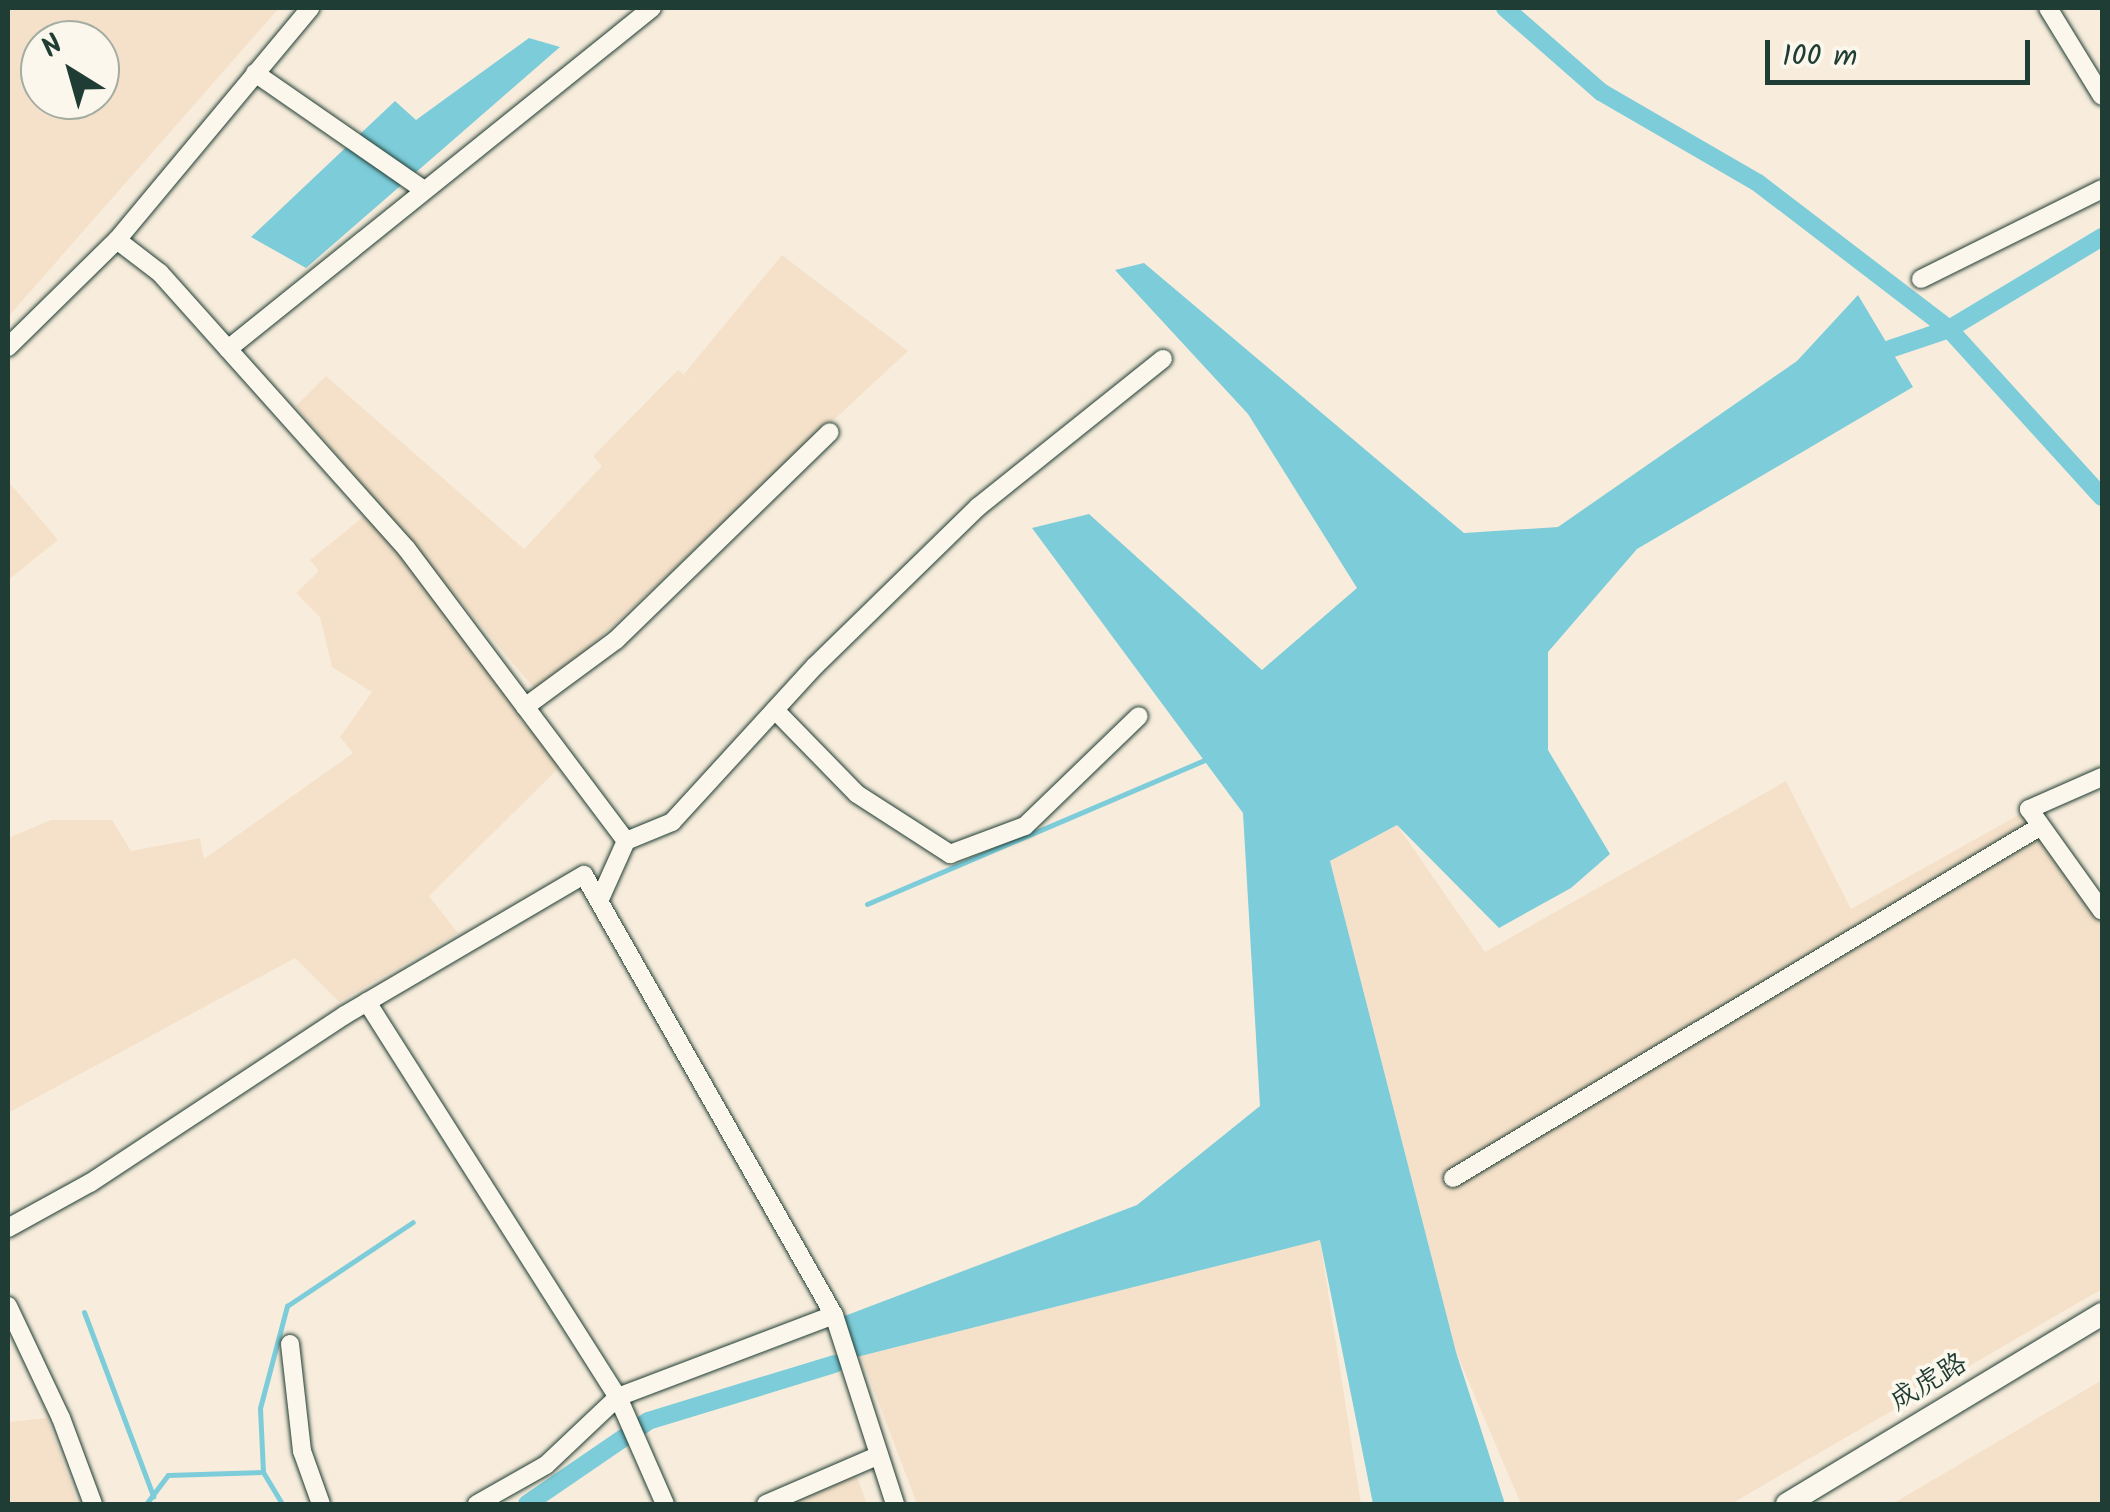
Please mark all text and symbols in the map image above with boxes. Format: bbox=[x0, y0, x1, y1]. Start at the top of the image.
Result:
north arrow bbox=[20, 20, 120, 120]
scale bar bbox=[1770, 20, 2035, 82]
text: N bbox=[32, 24, 73, 71]
text: 100 m bbox=[1782, 33, 1857, 81]
street label: 成虎路 bbox=[1884, 1347, 1974, 1419]

